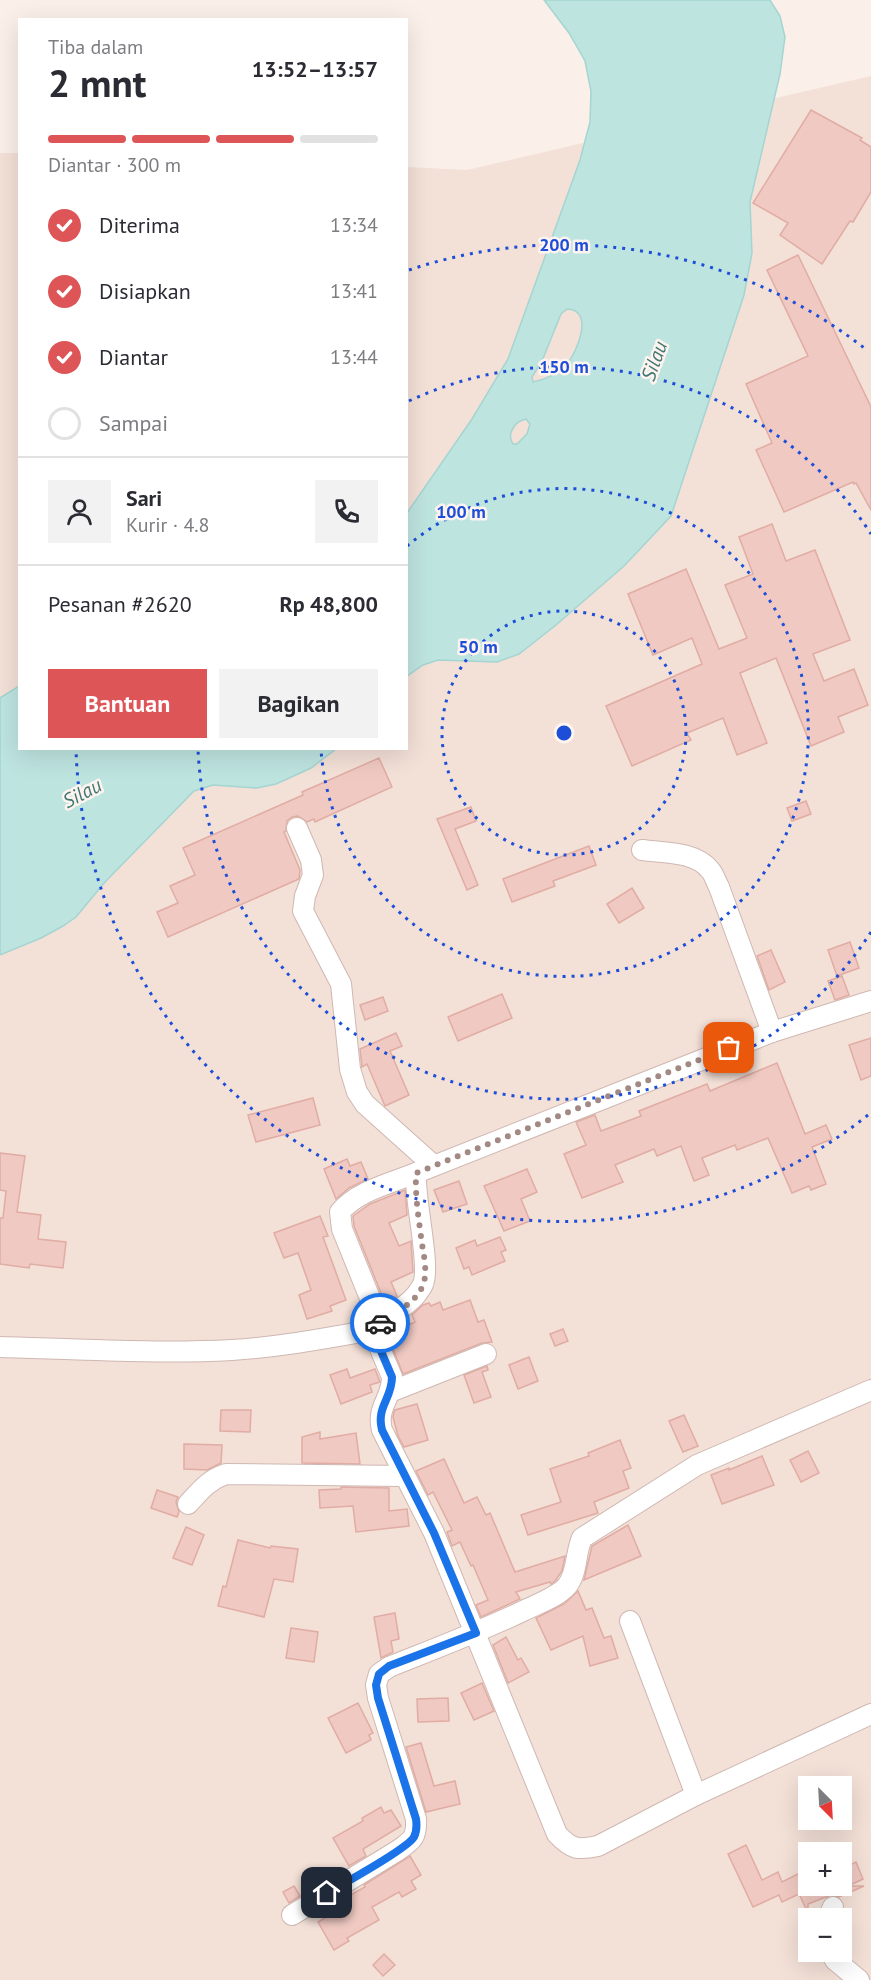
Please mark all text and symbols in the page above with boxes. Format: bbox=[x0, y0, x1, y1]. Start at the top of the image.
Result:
text: Tiba dalam bbox=[48, 34, 143, 60]
text: 13:52–13:57 bbox=[252, 55, 378, 83]
text: 2 mnt bbox=[48, 57, 146, 108]
text: Diantar · 300 m bbox=[48, 152, 181, 178]
icon: check bbox=[48, 209, 81, 242]
text: Diterima bbox=[99, 211, 180, 239]
text: 13:34 bbox=[330, 212, 378, 238]
text: 200 m bbox=[539, 233, 589, 256]
icon: check bbox=[48, 275, 81, 308]
text: Disiapkan bbox=[99, 277, 191, 305]
text: 13:41 bbox=[330, 278, 378, 304]
water label: Silau bbox=[635, 337, 673, 385]
icon: check bbox=[48, 341, 81, 374]
text: Diantar bbox=[99, 343, 168, 371]
text: 13:44 bbox=[330, 344, 378, 370]
text: 150 m bbox=[539, 355, 589, 378]
text: Sampai bbox=[99, 409, 168, 437]
button: person bbox=[48, 480, 111, 543]
button: phone bbox=[315, 480, 378, 543]
text: Sari bbox=[126, 484, 162, 512]
text: 100 m bbox=[436, 500, 486, 523]
text: Kurir · 4.8 bbox=[126, 512, 209, 538]
text: Pesanan #2620 bbox=[48, 590, 192, 618]
text: Rp 48,800 bbox=[279, 590, 378, 618]
text: 50 m bbox=[458, 635, 498, 658]
button: Bantuan bbox=[48, 669, 207, 738]
button: Bagikan bbox=[219, 669, 378, 738]
centre of rings bbox=[554, 723, 574, 743]
water label: Silau bbox=[58, 772, 106, 814]
pin bbox=[703, 1022, 754, 1073]
icon: bag bbox=[712, 1031, 745, 1064]
courier bbox=[350, 1293, 410, 1353]
icon: car bbox=[364, 1307, 397, 1340]
north arrow bbox=[798, 1776, 852, 1830]
map controls bbox=[798, 1776, 852, 1962]
button: + bbox=[798, 1842, 852, 1896]
pin bbox=[301, 1867, 352, 1918]
icon: home bbox=[310, 1876, 343, 1909]
button: − bbox=[798, 1908, 852, 1962]

